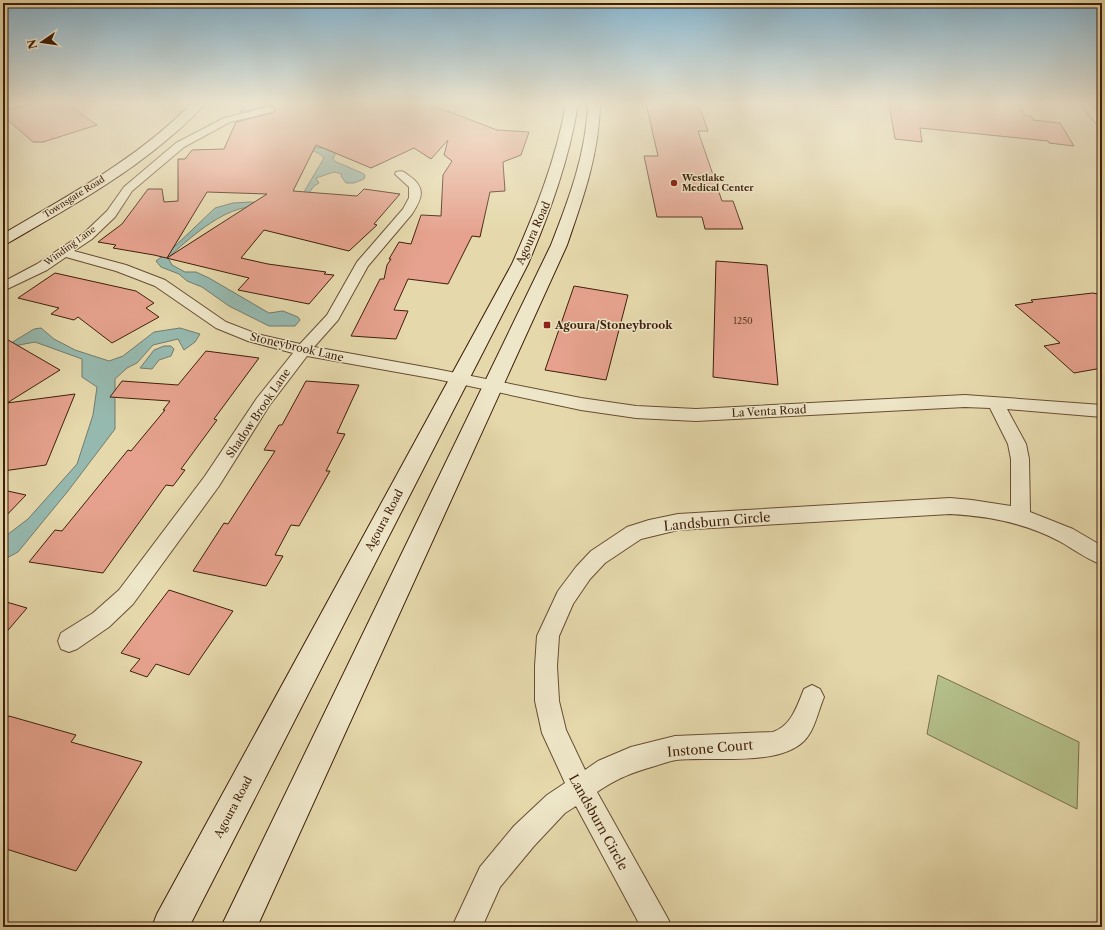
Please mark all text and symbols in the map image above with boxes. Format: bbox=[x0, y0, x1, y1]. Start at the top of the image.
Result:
north arrow bbox=[22, 22, 62, 62]
text: N bbox=[24, 38, 40, 50]
place label: Westlake Medical Center bbox=[681, 172, 754, 193]
street label: Townsgate Road bbox=[41, 173, 107, 220]
marker: Westlake Medical Center bbox=[669, 178, 679, 188]
street label: Agoura Road bbox=[512, 199, 553, 268]
street label: Winding Lane bbox=[41, 223, 97, 268]
house number: 1250 bbox=[733, 315, 753, 326]
place label: Agoura/Stoneybrook bbox=[554, 318, 673, 332]
marker: Agoura/Stoneybrook bbox=[542, 320, 552, 330]
street label: Stoneybrook Lane bbox=[249, 329, 345, 365]
street label: Shadow Brook Lane bbox=[223, 366, 293, 460]
street label: La Venta Road bbox=[731, 402, 807, 420]
street label: Agoura Road bbox=[361, 487, 406, 554]
street label: Landsburn Circle bbox=[663, 508, 771, 534]
street label: Instone Court bbox=[666, 736, 754, 760]
street label: Landsburn Circle bbox=[566, 771, 632, 873]
street label: Agoura Road bbox=[210, 774, 255, 841]

